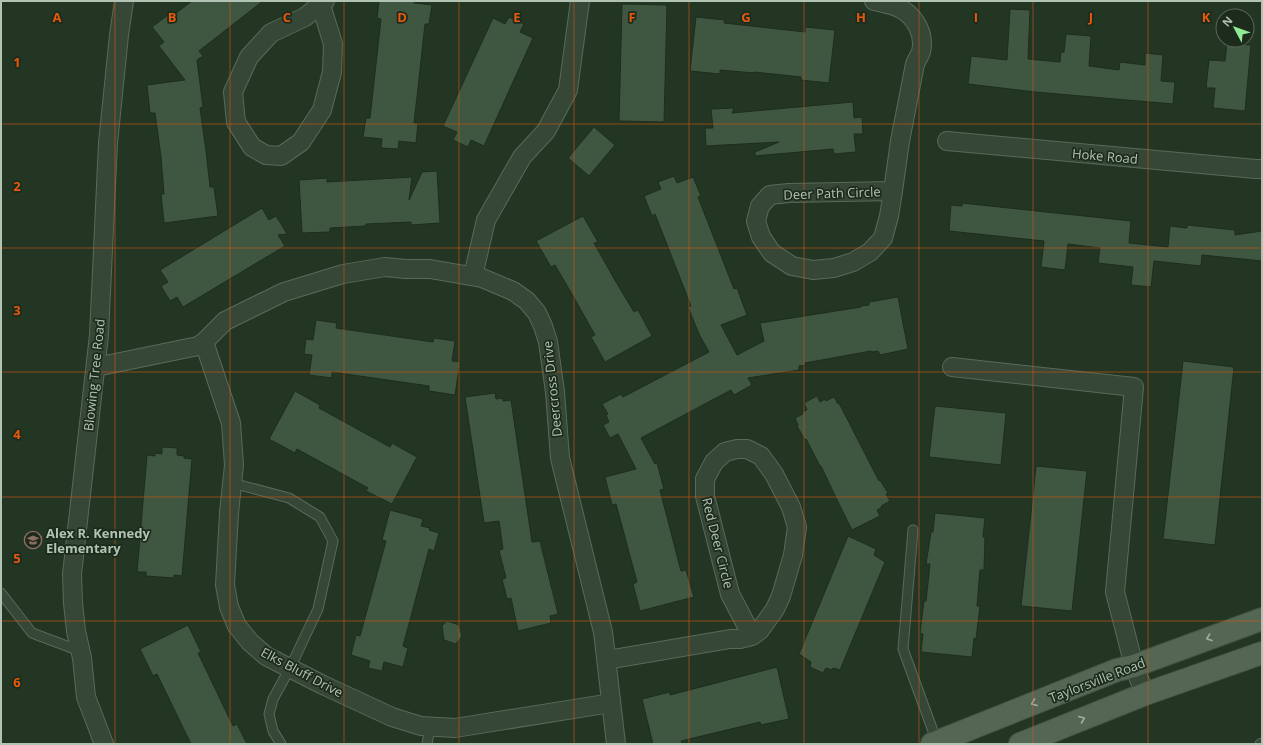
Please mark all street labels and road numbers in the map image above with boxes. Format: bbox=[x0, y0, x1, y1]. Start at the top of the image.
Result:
street label: Hoke Road bbox=[1071, 144, 1139, 168]
street label: Deer Path Circle bbox=[783, 182, 881, 204]
street label: Blowing Tree Road bbox=[79, 318, 109, 432]
street label: Deercross Drive bbox=[538, 340, 566, 438]
street label: Red Deer Circle bbox=[698, 496, 738, 590]
street label: Elks Bluff Drive bbox=[258, 643, 346, 701]
street label: Taylorsville Road bbox=[1046, 653, 1148, 707]

